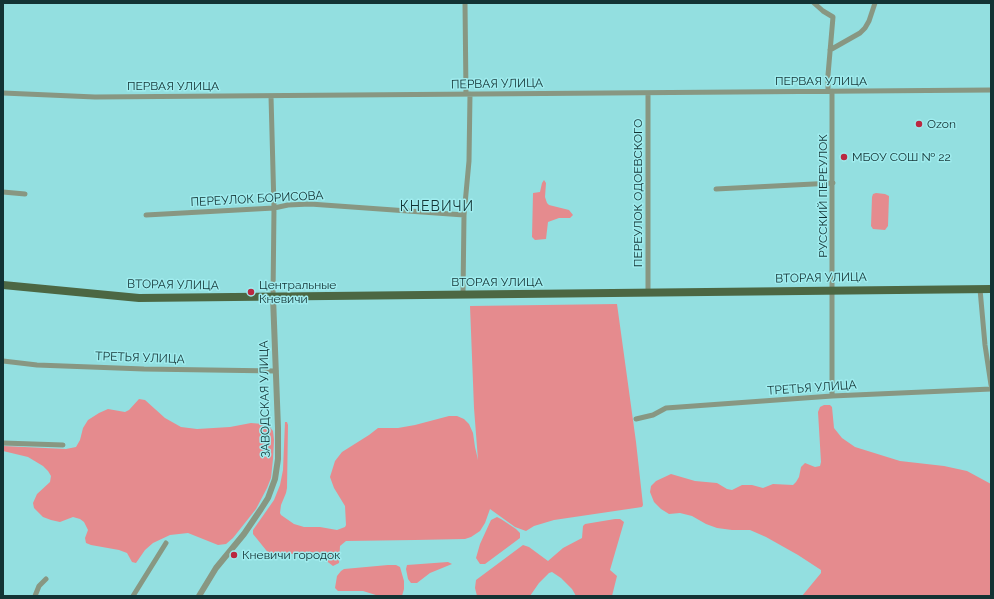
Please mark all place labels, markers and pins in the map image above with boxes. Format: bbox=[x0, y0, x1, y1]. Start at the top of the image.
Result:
place label: Ozon bbox=[927, 117, 956, 131]
marker: Ozon bbox=[914, 119, 924, 129]
place label: МБОУ СОШ № 22 bbox=[852, 150, 951, 164]
marker: МБОУ СОШ № 22 bbox=[839, 152, 849, 162]
place label: Центральные Кневичи bbox=[259, 278, 336, 306]
marker: Центральные Кневичи bbox=[246, 287, 256, 297]
place label: Кневичи городок bbox=[242, 548, 340, 562]
marker: Кневичи городок bbox=[229, 550, 239, 560]

